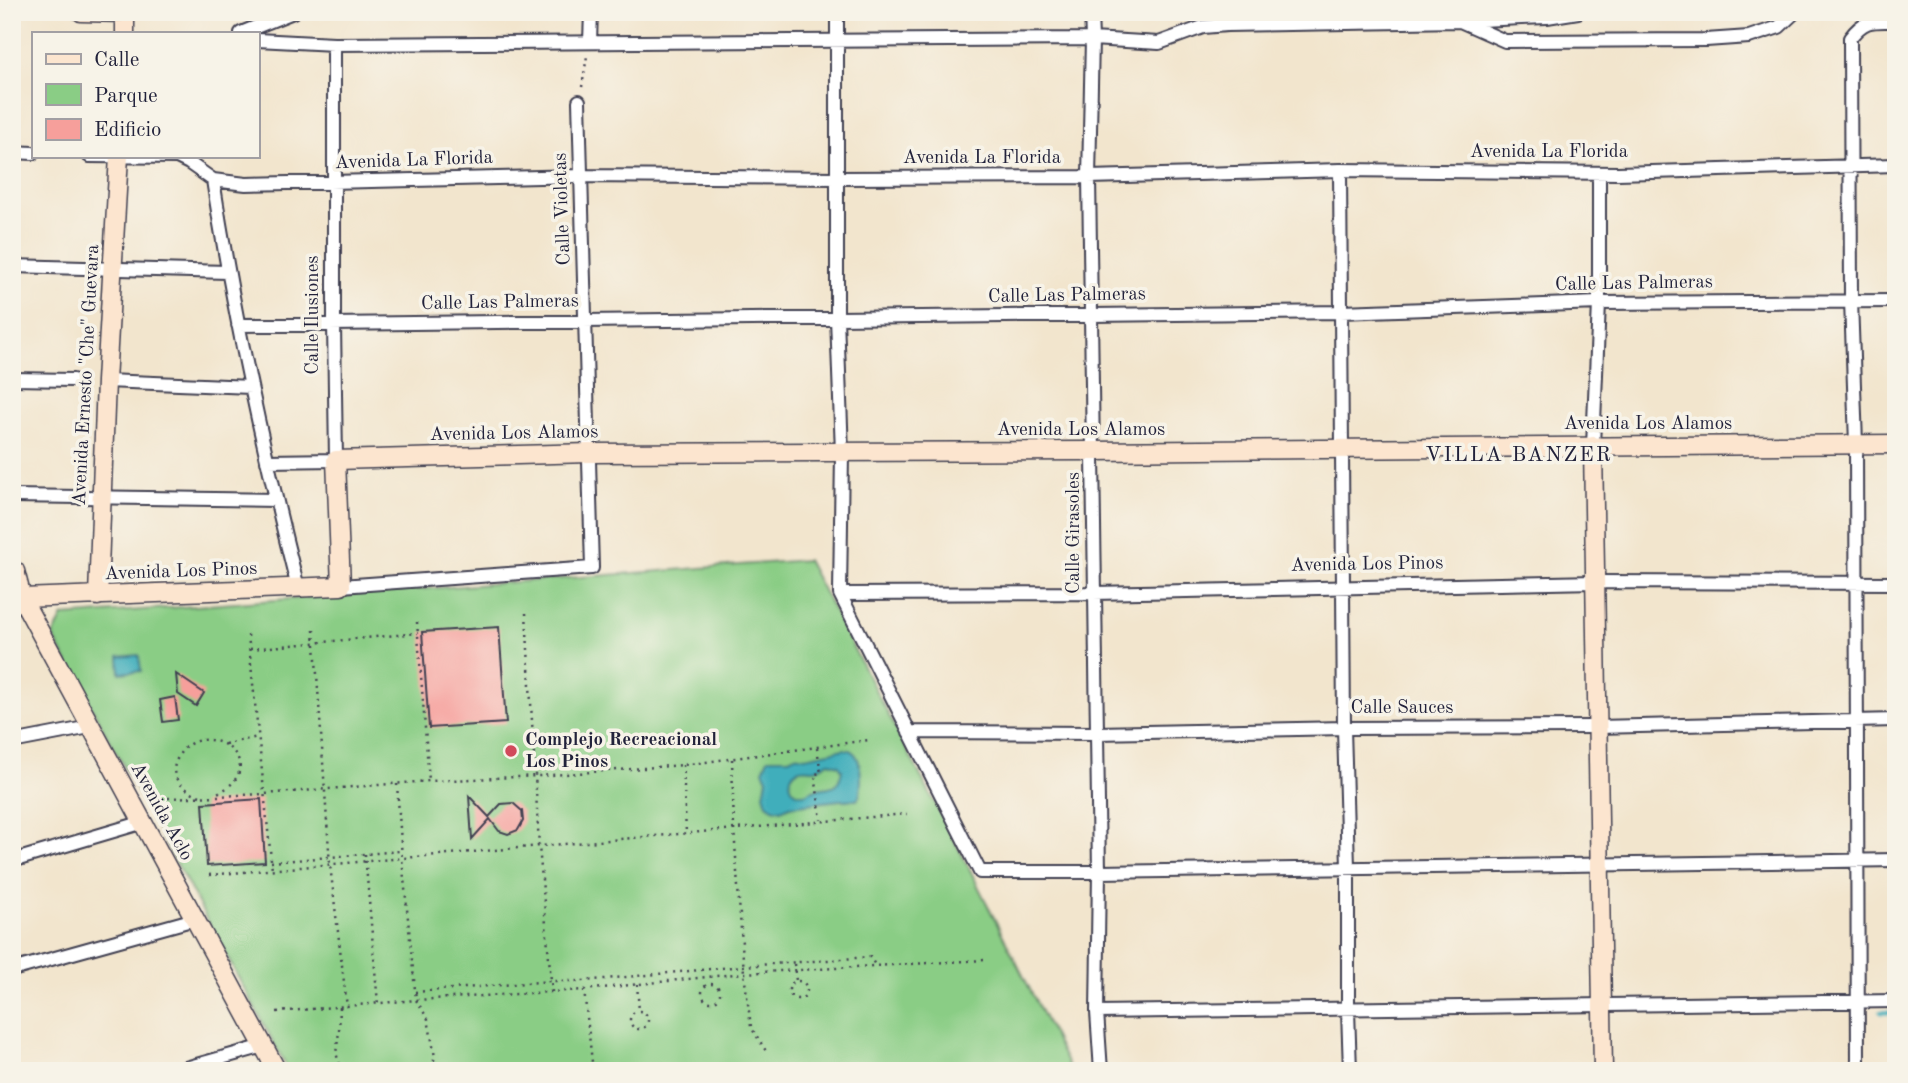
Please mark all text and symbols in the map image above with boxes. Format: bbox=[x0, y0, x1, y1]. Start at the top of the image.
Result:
legend bbox=[32, 32, 259, 158]
text: Calle bbox=[94, 50, 139, 71]
text: Parque bbox=[94, 86, 158, 107]
text: Edificio bbox=[94, 120, 162, 141]
street label: Avenida La Florida bbox=[1470, 143, 1629, 162]
street label: Avenida La Florida bbox=[335, 149, 494, 173]
street label: Avenida La Florida bbox=[903, 149, 1062, 168]
street label: Calle Violetas bbox=[552, 152, 574, 266]
street label: Avenida Ernesto "Che" Guevara bbox=[71, 243, 103, 506]
street label: Calle Ilusiones bbox=[304, 255, 323, 375]
street label: Calle Las Palmeras bbox=[1555, 273, 1713, 295]
street label: Calle Las Palmeras bbox=[988, 285, 1146, 307]
street label: Calle Las Palmeras bbox=[421, 292, 579, 314]
street label: Avenida Los Alamos bbox=[1564, 415, 1732, 434]
street label: Avenida Los Alamos bbox=[997, 421, 1165, 440]
street label: Avenida Los Alamos bbox=[429, 423, 599, 445]
district label: VILLA BANZER bbox=[1425, 445, 1613, 466]
street label: Calle Girasoles bbox=[1065, 472, 1084, 594]
street label: Avenida Los Pinos bbox=[1290, 554, 1444, 576]
street label: Avenida Los Pinos bbox=[104, 560, 258, 584]
street label: Calle Sauces bbox=[1350, 699, 1454, 718]
place label: Complejo Recreacional Los Pinos bbox=[525, 731, 717, 772]
marker: Complejo Recreacional Los Pinos bbox=[503, 743, 519, 759]
street label: Avenida Aclo bbox=[126, 760, 196, 864]

